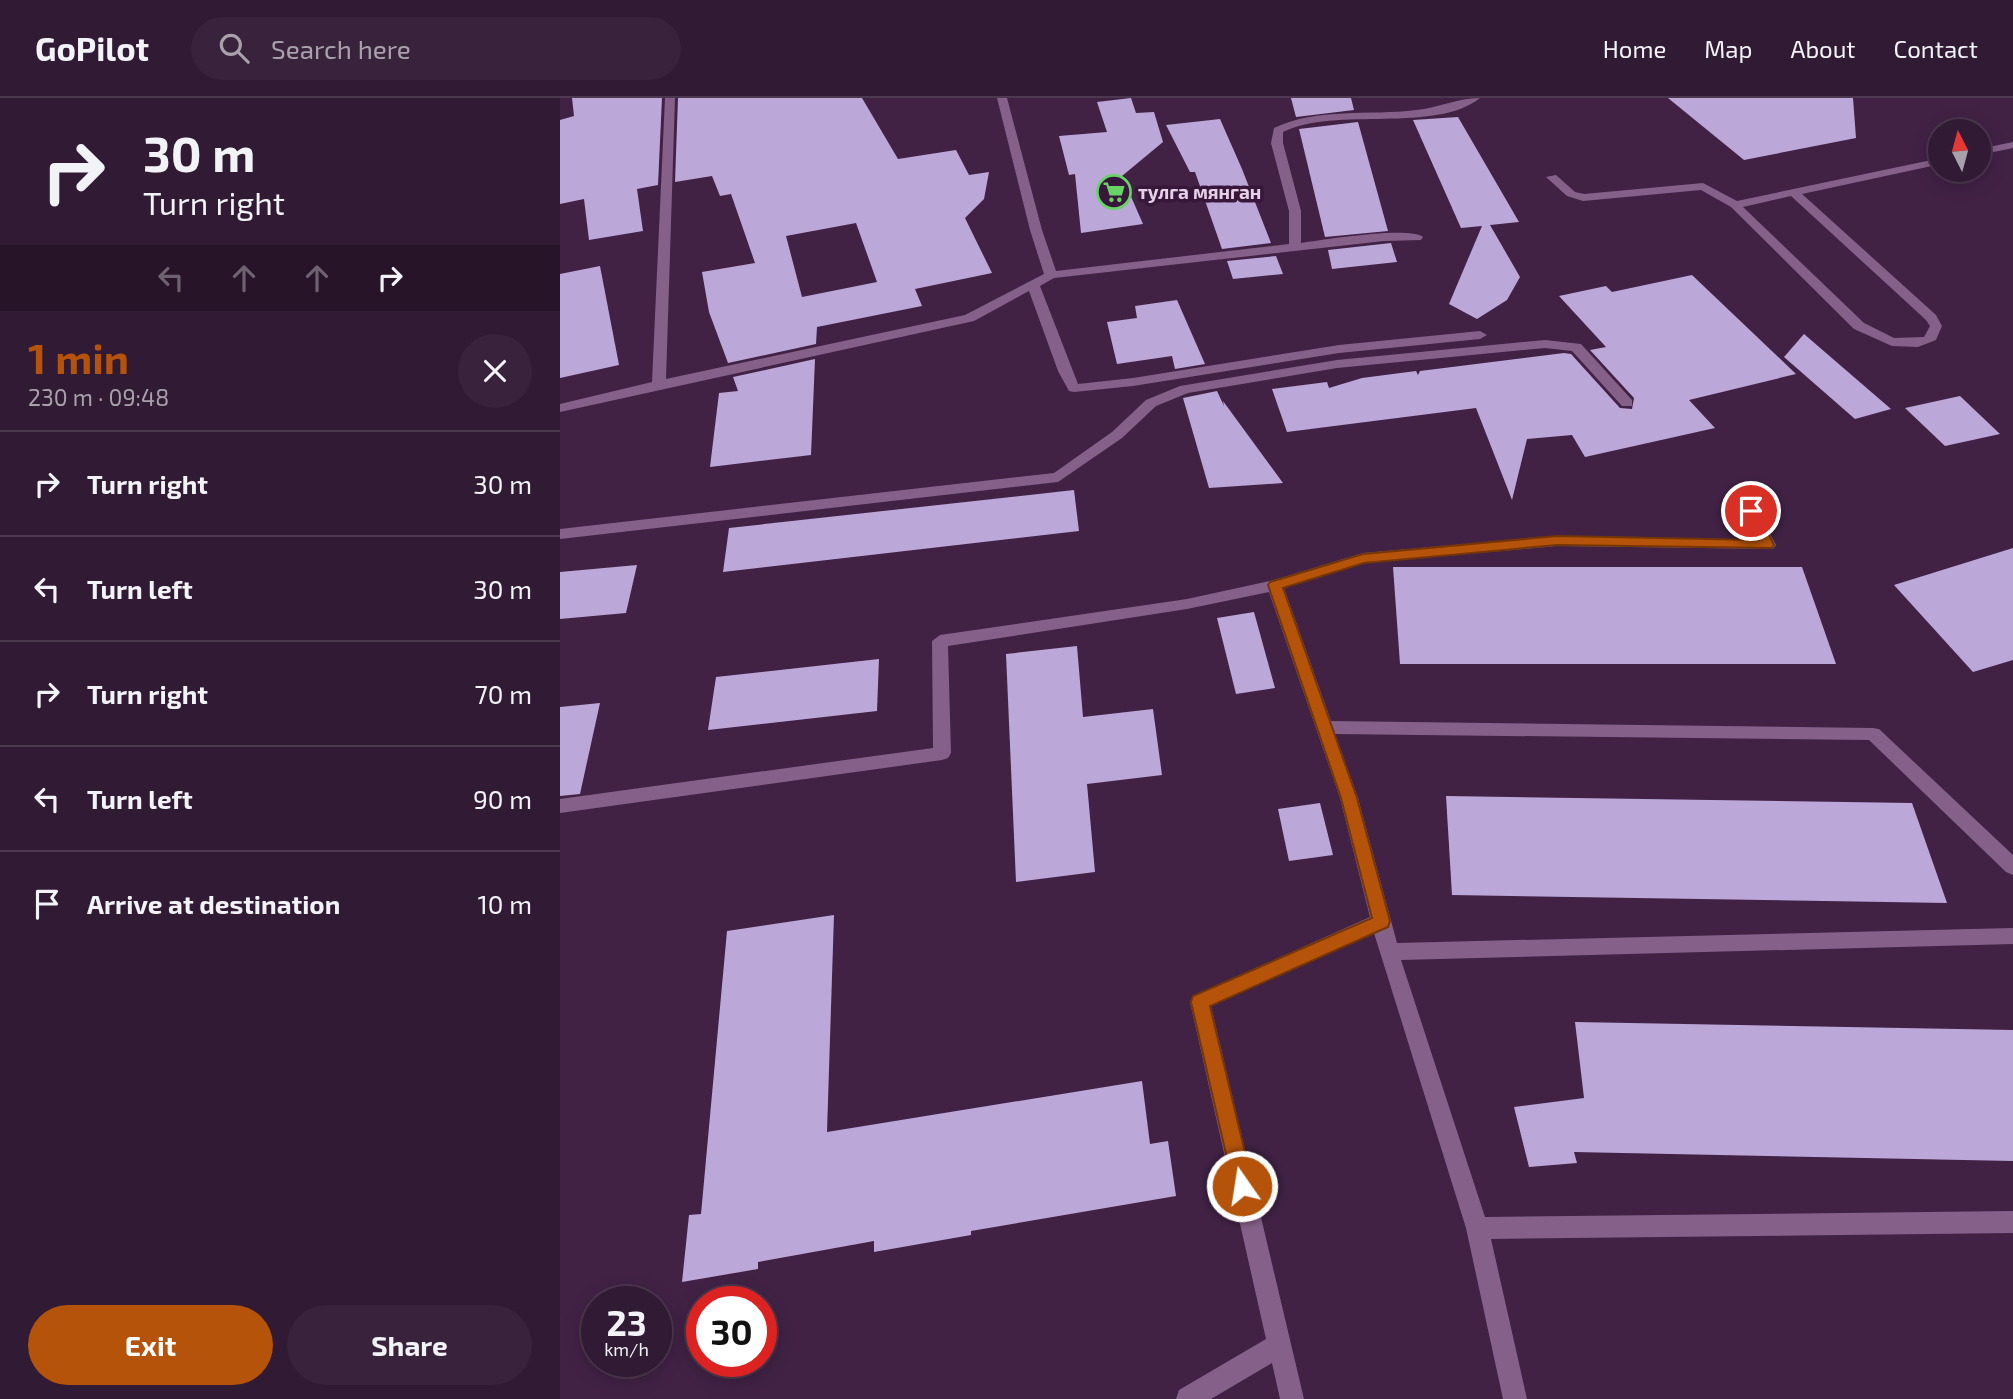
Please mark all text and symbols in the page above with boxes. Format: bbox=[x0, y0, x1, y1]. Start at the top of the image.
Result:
search box bbox=[191, 17, 681, 80]
text: GoPilot bbox=[35, 28, 149, 68]
icon: search bbox=[215, 29, 253, 67]
text: Search here bbox=[271, 33, 411, 64]
text: Home bbox=[1603, 34, 1666, 63]
text: Map bbox=[1704, 34, 1752, 63]
text: About bbox=[1790, 34, 1856, 63]
text: Contact bbox=[1894, 34, 1978, 63]
north arrow bbox=[1928, 119, 1992, 182]
map controls bbox=[1928, 119, 1991, 182]
text: 30 m bbox=[143, 123, 255, 182]
icon: right bbox=[28, 126, 119, 217]
supermarket icon: тулга мянган bbox=[1095, 173, 1133, 211]
place label: тулга мянган bbox=[1138, 180, 1261, 203]
text: Turn right bbox=[143, 183, 285, 221]
icon: left bbox=[152, 259, 190, 297]
icon: ahead bbox=[225, 259, 263, 297]
icon: ahead bbox=[298, 259, 336, 297]
icon: right bbox=[371, 259, 409, 297]
text: 1 min bbox=[28, 332, 129, 382]
button: close bbox=[458, 334, 532, 408]
text: 230 m · 09:48 bbox=[28, 383, 169, 411]
icon: right bbox=[28, 465, 66, 503]
text: Turn right bbox=[87, 468, 208, 499]
text: 30 m bbox=[473, 468, 532, 499]
pin bbox=[1721, 481, 1781, 541]
icon: arrive bbox=[1732, 492, 1770, 530]
icon: left bbox=[28, 570, 66, 608]
text: Turn left bbox=[87, 573, 193, 604]
text: 30 m bbox=[473, 573, 532, 604]
icon: right bbox=[28, 675, 66, 713]
text: Turn right bbox=[87, 678, 208, 709]
text: 70 m bbox=[474, 678, 532, 709]
icon: left bbox=[28, 780, 66, 818]
text: Turn left bbox=[87, 783, 193, 814]
text: 90 m bbox=[473, 783, 532, 814]
icon: arrive bbox=[28, 885, 66, 923]
text: Arrive at destination bbox=[87, 888, 340, 919]
text: 10 m bbox=[477, 888, 532, 919]
position arrow bbox=[1205, 1149, 1279, 1223]
speed limit sign: 30 bbox=[686, 1286, 777, 1377]
text: 23 bbox=[606, 1301, 647, 1343]
button: Exit bbox=[28, 1305, 273, 1385]
button: Share bbox=[287, 1305, 532, 1385]
text: km/h bbox=[604, 1338, 649, 1360]

